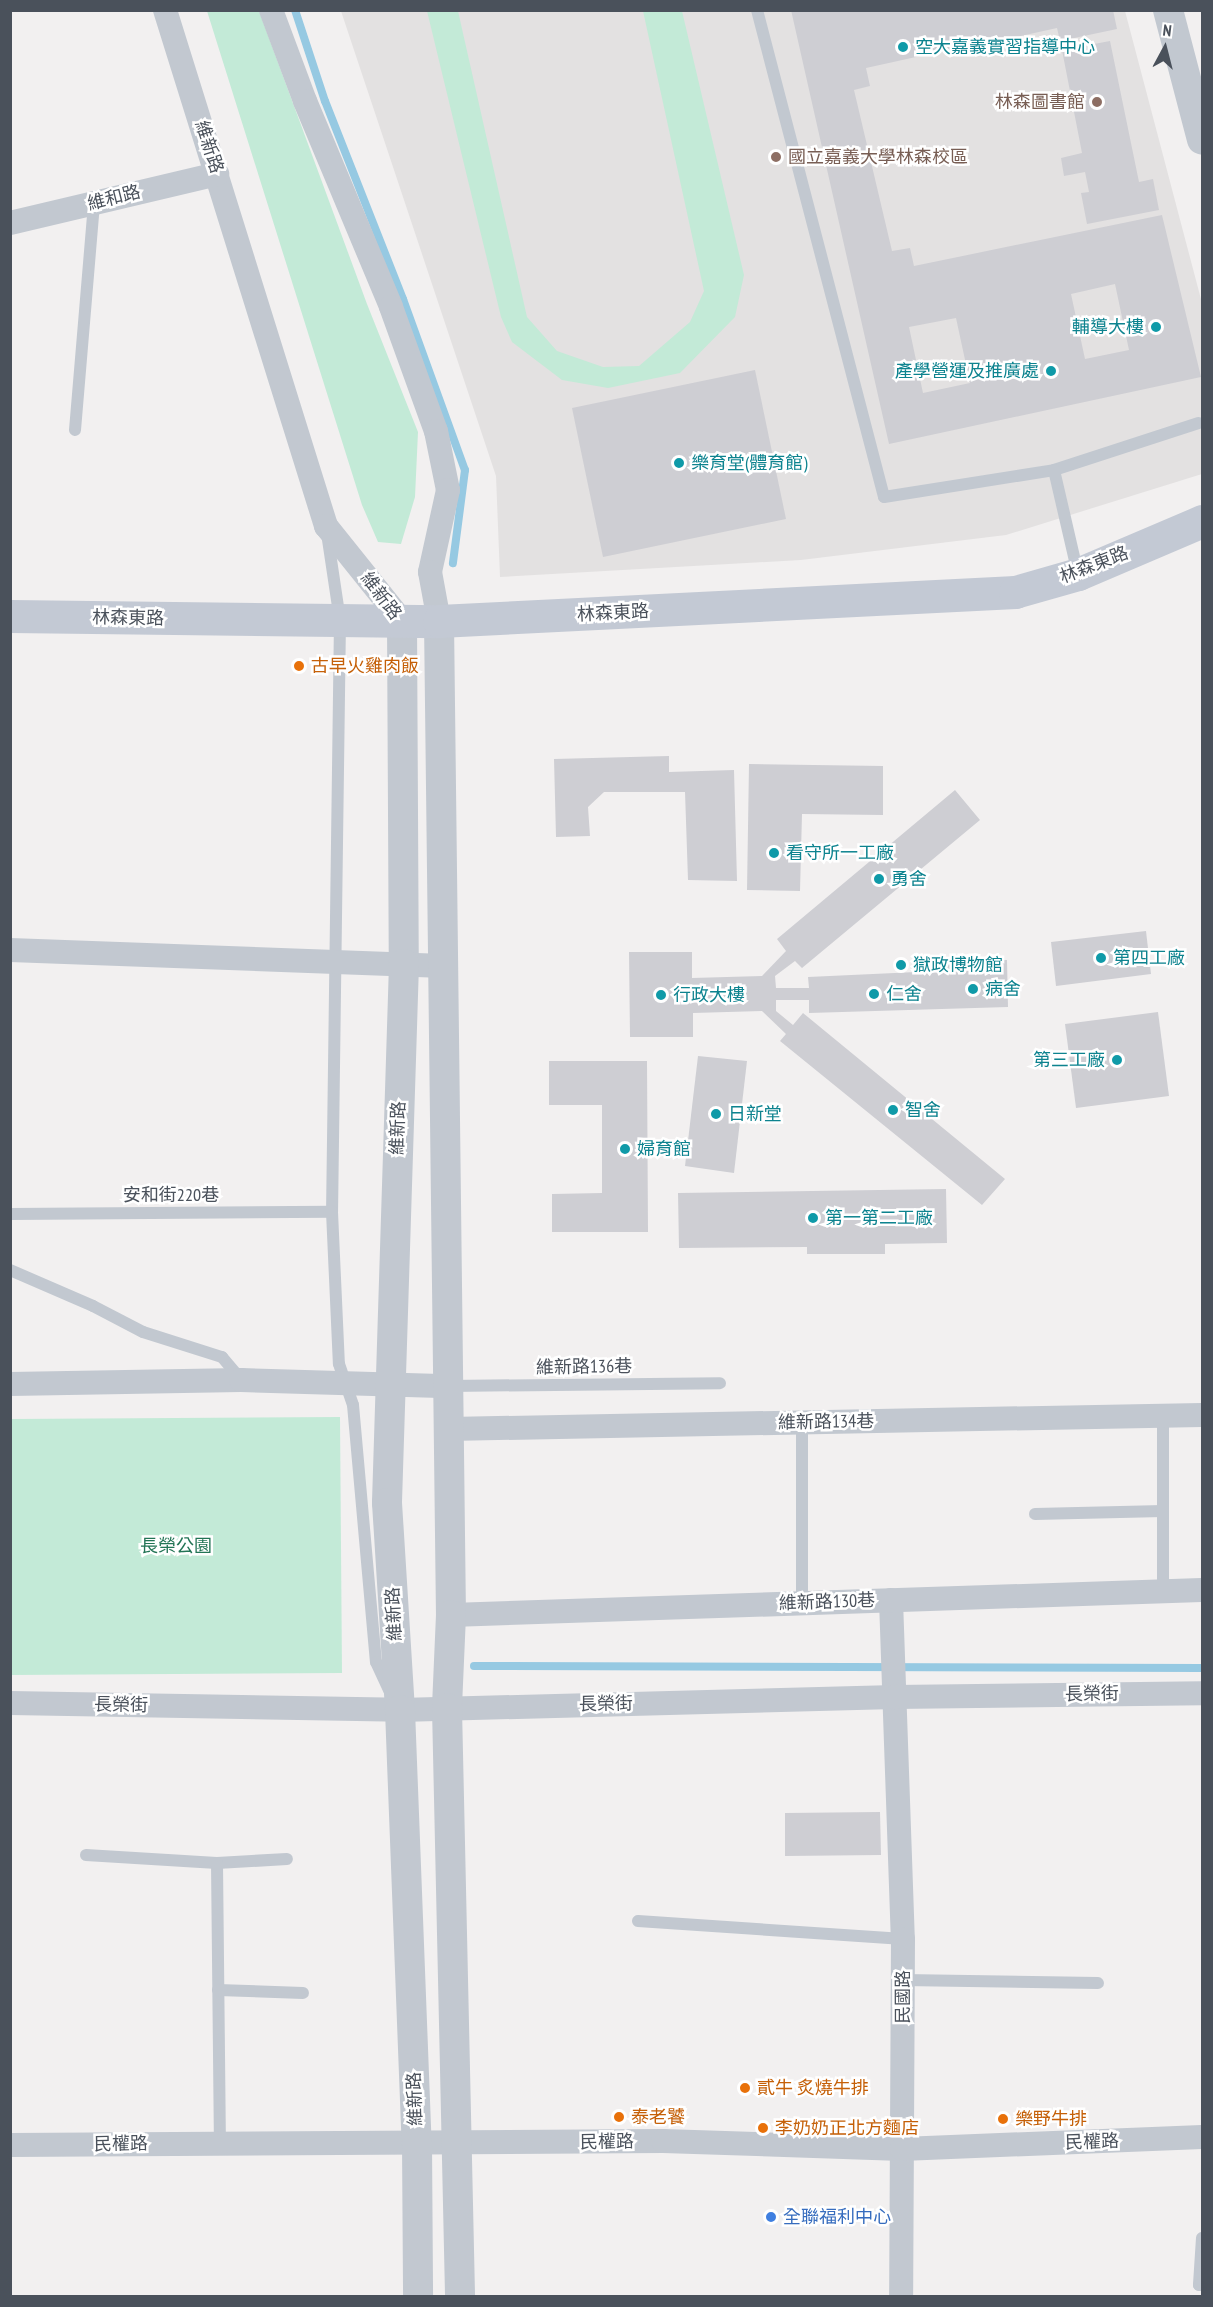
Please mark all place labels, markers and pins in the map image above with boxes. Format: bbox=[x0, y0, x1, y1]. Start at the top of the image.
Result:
place label: 空大嘉義實習指導中心 bbox=[915, 36, 1095, 58]
marker: 空大嘉義實習指導中心 bbox=[896, 40, 910, 54]
place label: 林森圖書館 bbox=[995, 91, 1085, 113]
marker: 林森圖書館 bbox=[1090, 95, 1104, 109]
place label: 國立嘉義大學林森校區 bbox=[788, 146, 968, 168]
marker: 國立嘉義大學林森校區 bbox=[769, 150, 783, 164]
place label: 輔導大樓 bbox=[1072, 316, 1144, 338]
marker: 輔導大樓 bbox=[1149, 320, 1163, 334]
place label: 產學營運及推廣處 bbox=[895, 360, 1039, 382]
marker: 產學營運及推廣處 bbox=[1044, 364, 1058, 378]
place label: 樂育堂(體育館) bbox=[691, 452, 807, 474]
marker: 樂育堂(體育館) bbox=[672, 456, 686, 470]
place label: 古早火雞肉飯 bbox=[311, 655, 419, 677]
marker: 古早火雞肉飯 bbox=[292, 659, 306, 673]
place label: 看守所一工廠 bbox=[786, 842, 894, 864]
marker: 看守所一工廠 bbox=[767, 846, 781, 860]
place label: 勇舍 bbox=[891, 868, 927, 890]
marker: 勇舍 bbox=[872, 872, 886, 886]
place label: 第四工廠 bbox=[1113, 947, 1185, 969]
marker: 第四工廠 bbox=[1094, 951, 1108, 965]
place label: 獄政博物館 bbox=[913, 954, 1003, 976]
marker: 獄政博物館 bbox=[894, 958, 908, 972]
place label: 病舍 bbox=[985, 978, 1021, 1000]
marker: 病舍 bbox=[966, 982, 980, 996]
place label: 仁舍 bbox=[886, 983, 922, 1005]
place label: 行政大樓 bbox=[673, 984, 745, 1006]
marker: 仁舍 bbox=[867, 987, 881, 1001]
marker: 行政大樓 bbox=[654, 988, 668, 1002]
place label: 第三工廠 bbox=[1033, 1049, 1105, 1071]
marker: 第三工廠 bbox=[1110, 1053, 1124, 1067]
place label: 智舍 bbox=[905, 1099, 941, 1121]
place label: 日新堂 bbox=[728, 1103, 782, 1125]
marker: 智舍 bbox=[886, 1103, 900, 1117]
marker: 日新堂 bbox=[709, 1107, 723, 1121]
place label: 婦育館 bbox=[637, 1138, 691, 1160]
marker: 婦育館 bbox=[618, 1142, 632, 1156]
place label: 第一第二工廠 bbox=[825, 1207, 933, 1229]
marker: 第一第二工廠 bbox=[806, 1211, 820, 1225]
place label: 貳牛 炙燒牛排 bbox=[757, 2077, 869, 2099]
marker: 貳牛 炙燒牛排 bbox=[738, 2081, 752, 2095]
place label: 泰老饕 bbox=[631, 2106, 685, 2128]
place label: 樂野牛排 bbox=[1015, 2108, 1087, 2130]
marker: 泰老饕 bbox=[612, 2110, 626, 2124]
marker: 樂野牛排 bbox=[996, 2112, 1010, 2126]
place label: 李奶奶正北方麵店 bbox=[775, 2117, 919, 2139]
marker: 李奶奶正北方麵店 bbox=[756, 2121, 770, 2135]
place label: 全聯福利中心 bbox=[783, 2206, 891, 2228]
marker: 全聯福利中心 bbox=[764, 2210, 778, 2224]

